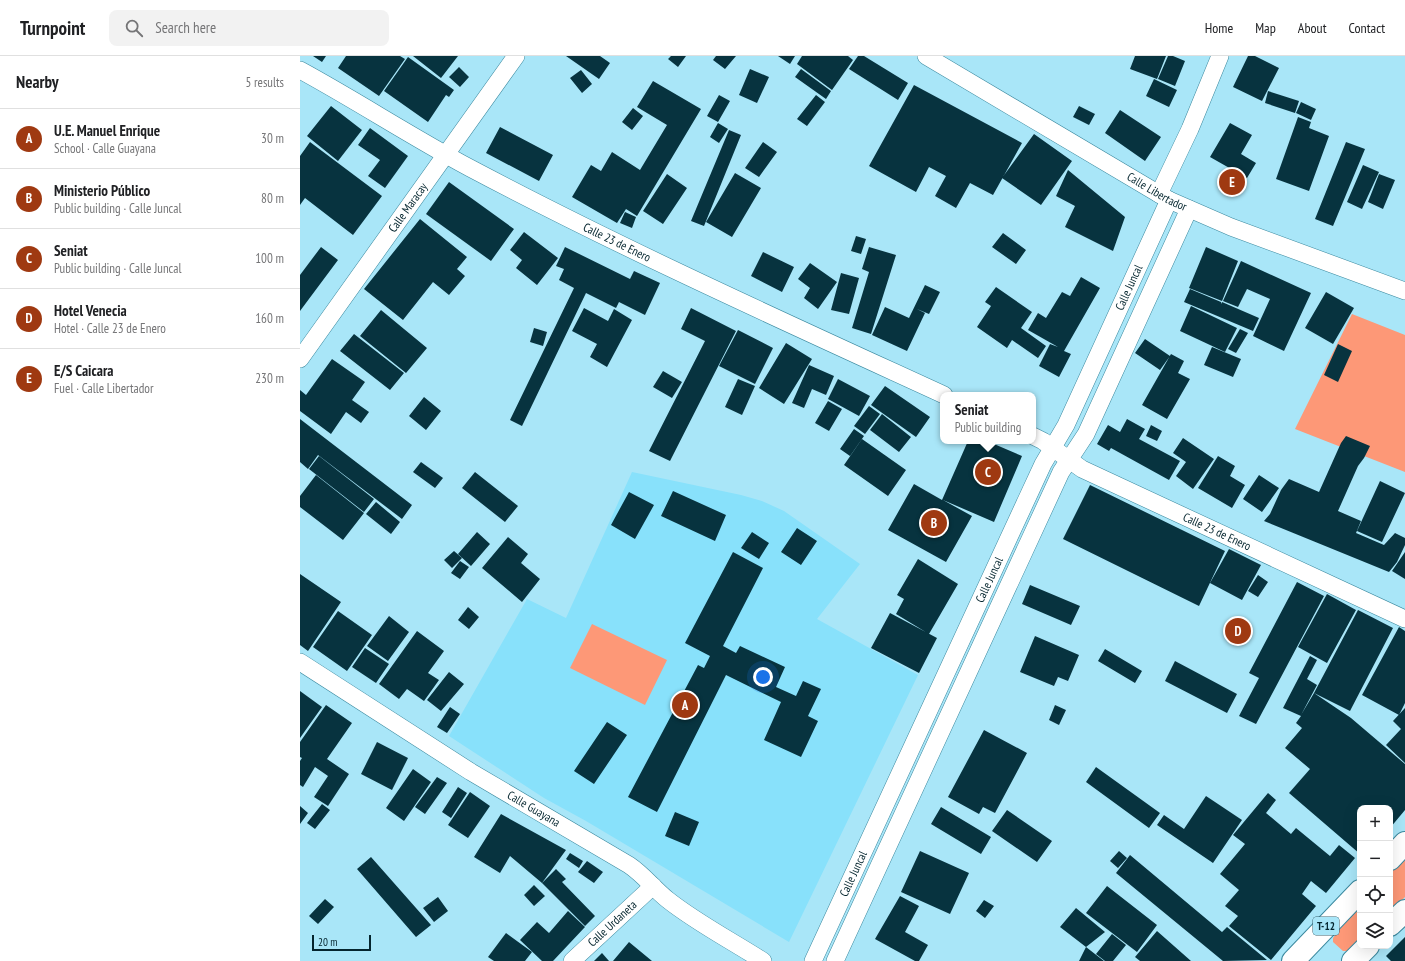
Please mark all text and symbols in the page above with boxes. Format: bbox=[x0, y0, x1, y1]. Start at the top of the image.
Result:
search box bbox=[109, 10, 389, 46]
text: Turnpoint bbox=[20, 16, 85, 40]
icon: search bbox=[123, 17, 145, 39]
text: Search here bbox=[155, 18, 216, 37]
text: Home bbox=[1205, 19, 1233, 37]
text: Map bbox=[1255, 19, 1276, 37]
text: About bbox=[1298, 19, 1327, 37]
text: Contact bbox=[1349, 19, 1385, 37]
text: Nearby bbox=[16, 71, 59, 93]
text: 5 results bbox=[245, 74, 284, 91]
text: U.E. Manuel Enrique bbox=[54, 121, 160, 140]
text: A bbox=[26, 130, 32, 147]
text: 30 m bbox=[261, 130, 284, 147]
text: School · Calle Guayana bbox=[54, 140, 156, 157]
pin: E bbox=[1219, 167, 1245, 197]
street label: Calle Libertador bbox=[1124, 169, 1190, 214]
street label: Calle Maracay bbox=[385, 179, 431, 235]
text: Ministerio Público bbox=[54, 181, 150, 200]
text: B bbox=[26, 190, 32, 207]
text: 80 m bbox=[261, 190, 284, 207]
text: Public building · Calle Juncal bbox=[54, 200, 181, 217]
street label: Calle 23 de Enero bbox=[581, 219, 653, 265]
text: Seniat bbox=[54, 241, 88, 260]
text: C bbox=[26, 250, 32, 267]
text: 100 m bbox=[255, 250, 284, 267]
text: Public building · Calle Juncal bbox=[54, 260, 181, 277]
street label: Calle Juncal bbox=[1112, 262, 1145, 313]
text: Hotel Venecia bbox=[54, 301, 127, 320]
text: D bbox=[26, 310, 32, 327]
text: 160 m bbox=[255, 310, 284, 327]
text: Hotel · Calle 23 de Enero bbox=[54, 320, 166, 337]
text: E/S Caicara bbox=[54, 361, 114, 380]
text: E bbox=[26, 370, 32, 387]
text: 230 m bbox=[255, 370, 284, 387]
text: Fuel · Calle Libertador bbox=[54, 380, 154, 397]
popup bbox=[940, 392, 1036, 444]
text: Seniat bbox=[955, 400, 988, 419]
text: Public building bbox=[955, 419, 1021, 436]
pin: C bbox=[975, 457, 1001, 487]
pin: B bbox=[921, 508, 947, 538]
street label: Calle 23 de Enero bbox=[1181, 509, 1254, 553]
street label: Calle Juncal bbox=[972, 554, 1006, 605]
pin: D bbox=[1225, 616, 1251, 646]
your location bbox=[753, 667, 773, 687]
pin: A bbox=[672, 690, 698, 720]
street label: Calle Guayana bbox=[505, 787, 563, 830]
map controls bbox=[1357, 805, 1393, 949]
button: + bbox=[1357, 805, 1393, 841]
button: − bbox=[1357, 841, 1393, 877]
street label: Calle Juncal bbox=[836, 848, 870, 899]
button: locate bbox=[1357, 877, 1393, 913]
street label: Calle Urdaneta bbox=[584, 897, 640, 950]
button: layers bbox=[1357, 913, 1393, 949]
road number: T-12 bbox=[1313, 917, 1339, 935]
scale bar bbox=[312, 933, 371, 952]
text: 20 m bbox=[318, 935, 337, 949]

